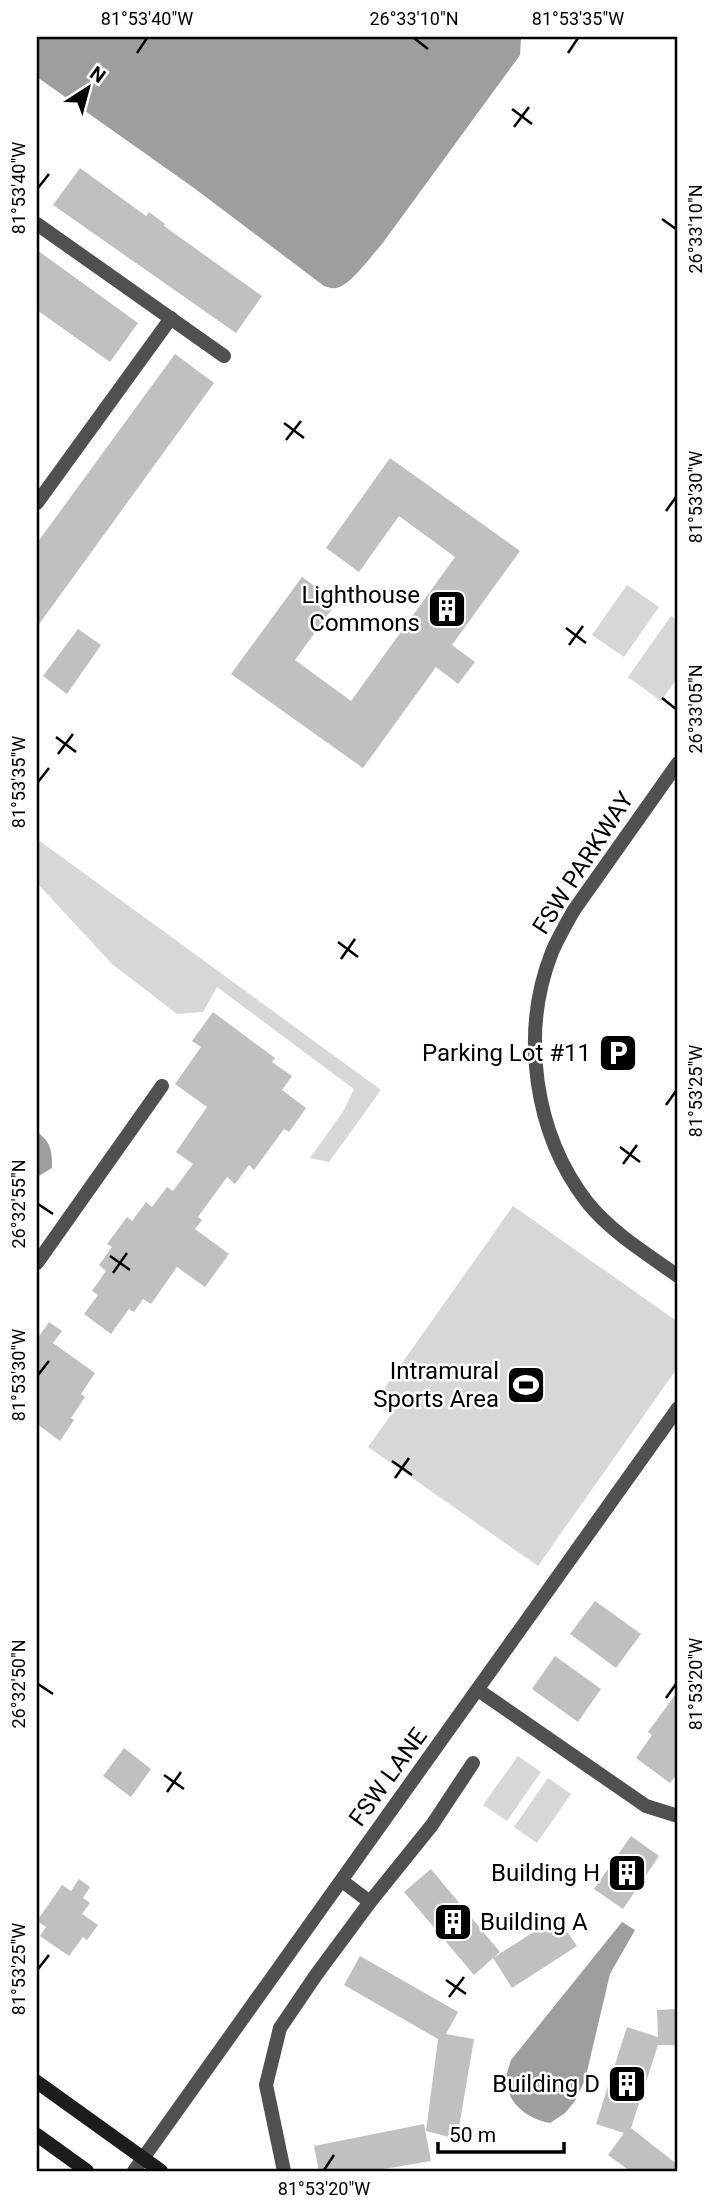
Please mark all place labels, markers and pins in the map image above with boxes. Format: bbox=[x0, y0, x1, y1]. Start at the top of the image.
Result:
place label: Lighthouse Commons bbox=[301, 581, 420, 637]
building icon: Lighthouse Commons bbox=[426, 588, 468, 630]
parking icon: Parking Lot #11 bbox=[597, 1032, 639, 1074]
place label: Parking Lot #11 bbox=[422, 1039, 591, 1067]
place label: Intramural Sports Area bbox=[373, 1357, 499, 1413]
sports icon: Intramural Sports Area bbox=[505, 1364, 547, 1406]
building icon: Building H bbox=[606, 1852, 648, 1894]
place label: Building H bbox=[491, 1859, 600, 1887]
building icon: Building A bbox=[432, 1901, 474, 1943]
place label: Building A bbox=[480, 1908, 588, 1936]
building icon: Building D bbox=[606, 2063, 648, 2105]
place label: Building D bbox=[492, 2070, 600, 2098]

